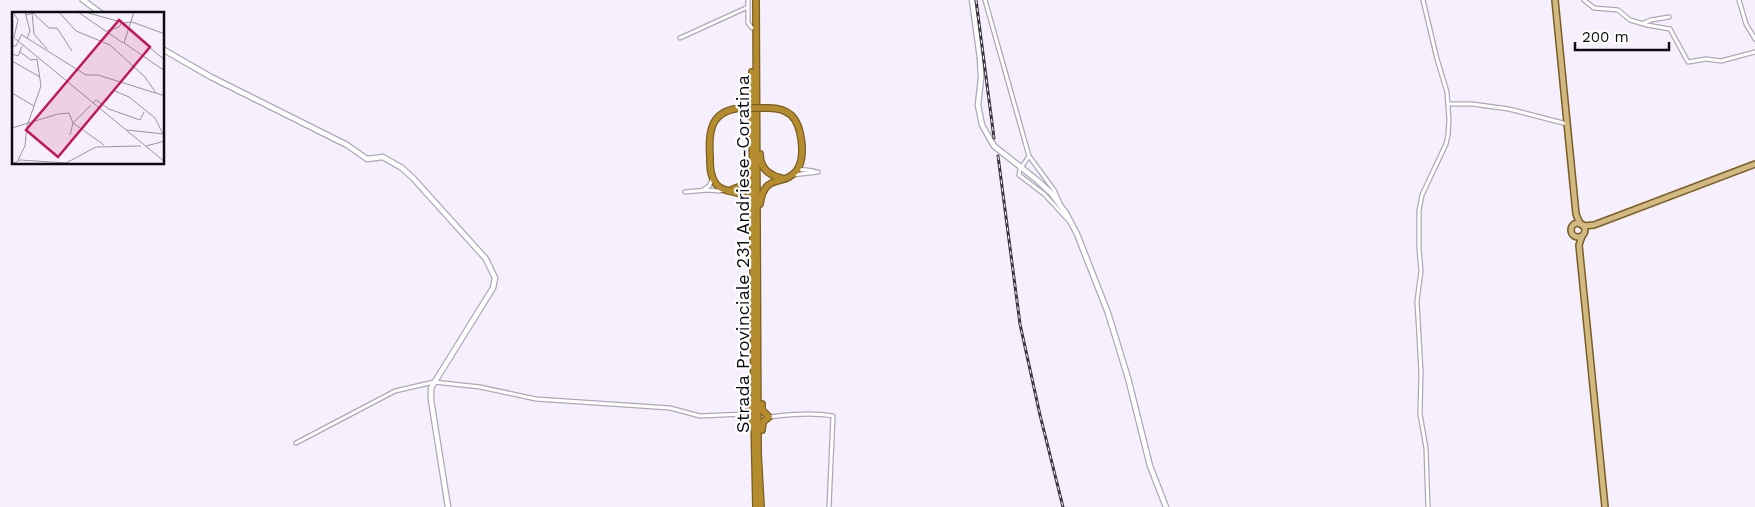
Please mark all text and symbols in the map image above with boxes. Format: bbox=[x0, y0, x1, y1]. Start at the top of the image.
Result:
inset map bbox=[12, 12, 165, 165]
scale bar bbox=[1575, 20, 1669, 52]
text: 200 m bbox=[1582, 28, 1629, 46]
street label: Strada Provinciale 231 Andriese-Coratina bbox=[732, 75, 753, 433]

